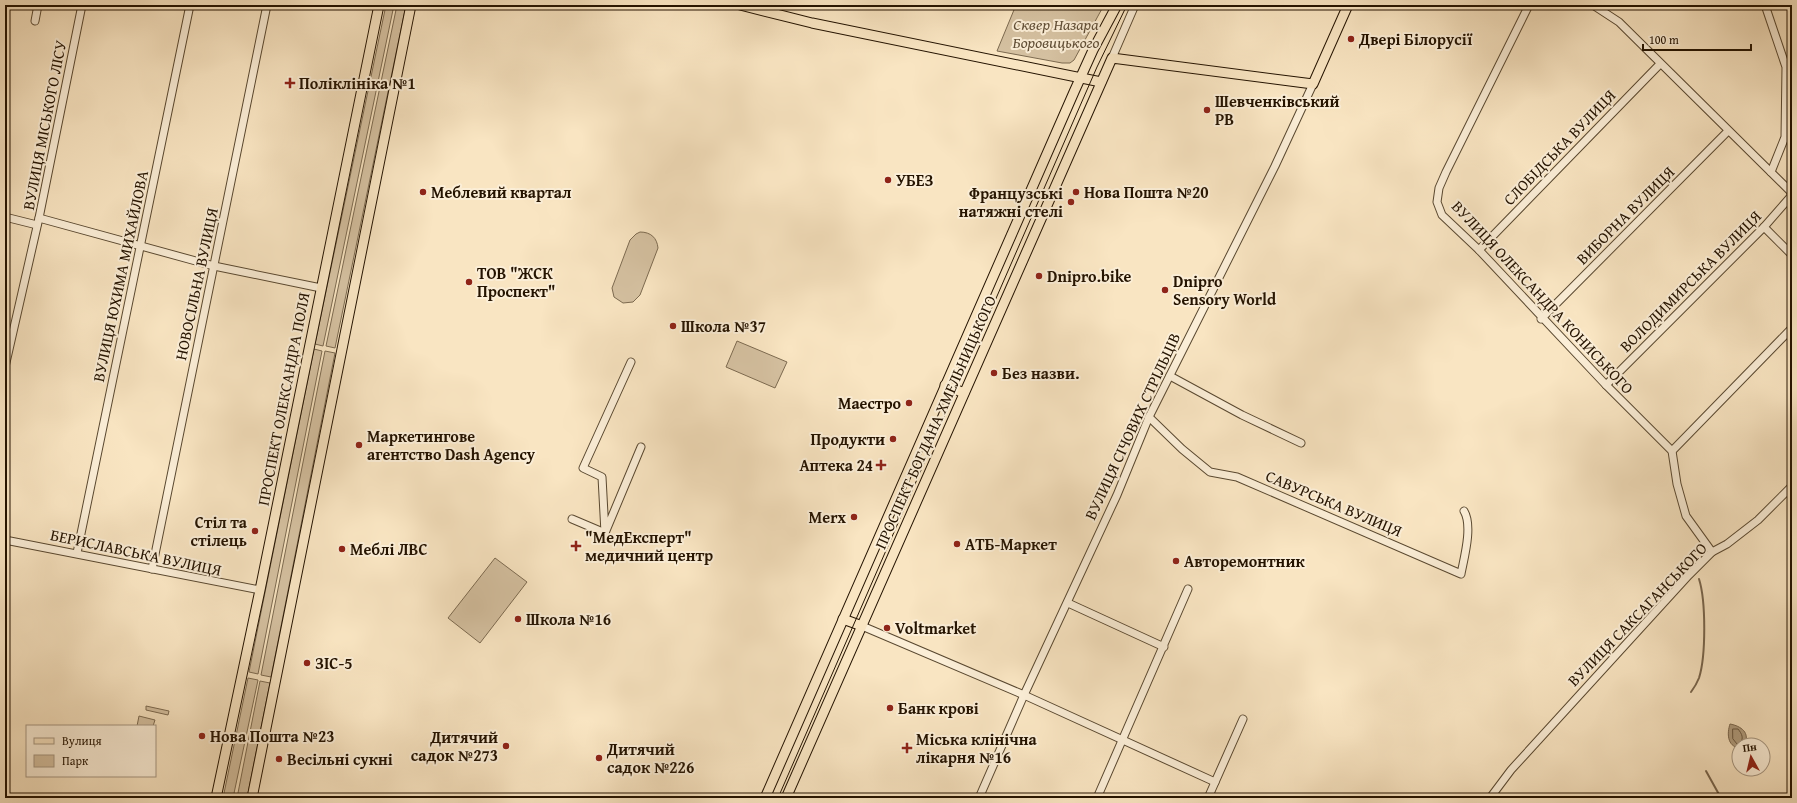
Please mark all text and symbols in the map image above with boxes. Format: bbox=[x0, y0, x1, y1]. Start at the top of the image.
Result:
park label: Сквер Назара Боровицького bbox=[1013, 12, 1100, 54]
scale bar bbox=[1643, 26, 1751, 52]
place label: Двері Білорусії bbox=[1358, 27, 1473, 51]
text: 100 m bbox=[1649, 31, 1679, 48]
marker: Двері Білорусії bbox=[1346, 34, 1356, 44]
street label: ВУЛИЦЯ МІСЬКОГО ЛІСУ bbox=[16, 38, 72, 212]
place label: Поліклініка №1 bbox=[299, 71, 416, 95]
marker: Поліклініка №1 bbox=[284, 77, 296, 89]
street label: СЛОБІДСЬКА ВУЛИЦЯ bbox=[1497, 83, 1621, 210]
place label: Шевченківський РВ bbox=[1215, 89, 1340, 131]
marker: Шевченківський РВ bbox=[1202, 105, 1212, 115]
street label: ВИБОРНА ВУЛИЦЯ bbox=[1570, 160, 1680, 270]
street label: ВУЛИЦЯ ЮХИМА МИХАЙЛОВА bbox=[86, 168, 154, 384]
place label: УБЕЗ bbox=[896, 168, 933, 192]
marker: УБЕЗ bbox=[883, 175, 893, 185]
place label: Меблевий квартал bbox=[431, 180, 572, 204]
place label: Нова Пошта №20 bbox=[1084, 180, 1209, 204]
place label: Французські натяжні стелі bbox=[959, 181, 1063, 223]
marker: Меблевий квартал bbox=[418, 187, 428, 197]
marker: Нова Пошта №20 bbox=[1071, 187, 1081, 197]
street label: ВУЛИЦЯ ОЛЕКСАНДРА КОНИСЬКОГО bbox=[1446, 195, 1640, 400]
marker: Французські натяжні стелі bbox=[1066, 197, 1076, 207]
street label: ВОЛОДИМИРСЬКА ВУЛИЦЯ bbox=[1614, 204, 1767, 357]
street label: НОВОСІЛЬНА ВУЛИЦЯ bbox=[168, 205, 224, 362]
place label: ТОВ "ЖСК Проспект" bbox=[477, 261, 556, 303]
place label: Dnipro.bike bbox=[1047, 264, 1132, 288]
place label: Dnipro Sensory World bbox=[1173, 269, 1277, 311]
marker: Dnipro.bike bbox=[1034, 271, 1044, 281]
marker: ТОВ "ЖСК Проспект" bbox=[464, 277, 474, 287]
marker: Dnipro Sensory World bbox=[1160, 285, 1170, 295]
street label: ПРОСПЕКТ ОЛЕКСАНДРА ПОЛЯ bbox=[251, 290, 316, 508]
street label: ПРОСПЕКТ БОГДАНА ХМЕЛЬНИЦЬКОГО bbox=[868, 291, 1002, 553]
place label: Школа №37 bbox=[681, 314, 766, 338]
marker: Школа №37 bbox=[668, 321, 678, 331]
street label: ВУЛИЦЯ СІЧОВИХ СТРІЛЬЦІВ bbox=[1078, 328, 1186, 524]
place label: Без назви. bbox=[1002, 361, 1079, 385]
marker: Без назви. bbox=[989, 368, 999, 378]
place label: Маестро bbox=[838, 391, 901, 415]
marker: Маестро bbox=[904, 398, 914, 408]
place label: Маркетингове агентство Dash Agency bbox=[367, 424, 536, 466]
place label: Продукти bbox=[811, 427, 885, 451]
marker: Продукти bbox=[888, 434, 898, 444]
marker: Маркетингове агентство Dash Agency bbox=[354, 440, 364, 450]
place label: Аптека 24 bbox=[799, 453, 873, 477]
marker: Аптека 24 bbox=[876, 460, 886, 470]
street label: САВУРСЬКА ВУЛИЦЯ bbox=[1262, 463, 1406, 543]
place label: Merx bbox=[809, 505, 847, 529]
place label: Стіл та стілець bbox=[191, 510, 248, 552]
marker: Merx bbox=[849, 512, 859, 522]
street label: БЕРИСЛАВСЬКА ВУЛИЦЯ bbox=[48, 522, 224, 582]
place label: "МедЕксперт" медичний центр bbox=[585, 525, 713, 567]
marker: Стіл та стілець bbox=[250, 526, 260, 536]
place label: АТБ-Маркет bbox=[965, 532, 1057, 556]
street label: ВУЛИЦЯ САКСАГАНСЬКОГО bbox=[1562, 536, 1713, 692]
place label: Меблі ЛВС bbox=[350, 537, 428, 561]
marker: АТБ-Маркет bbox=[952, 539, 962, 549]
marker: "МедЕксперт" медичний центр bbox=[570, 540, 582, 552]
marker: Меблі ЛВС bbox=[337, 544, 347, 554]
place label: Авторемонтник bbox=[1184, 549, 1305, 573]
marker: Авторемонтник bbox=[1171, 556, 1181, 566]
place label: Школа №16 bbox=[526, 607, 611, 631]
marker: Школа №16 bbox=[513, 614, 523, 624]
place label: Voltmarket bbox=[895, 616, 976, 640]
marker: Voltmarket bbox=[882, 623, 892, 633]
place label: ЗІС-5 bbox=[315, 651, 352, 675]
marker: ЗІС-5 bbox=[302, 658, 312, 668]
place label: Банк крові bbox=[898, 696, 979, 720]
marker: Банк крові bbox=[885, 703, 895, 713]
place label: Нова Пошта №23 bbox=[210, 724, 335, 748]
legend bbox=[26, 725, 156, 777]
place label: Дитячий садок №273 bbox=[411, 725, 498, 767]
place label: Міська клінічна лікарня №16 bbox=[916, 727, 1037, 769]
marker: Нова Пошта №23 bbox=[197, 731, 207, 741]
text: Вулиця bbox=[62, 732, 102, 749]
place label: Дитячий садок №226 bbox=[606, 737, 694, 779]
north arrow bbox=[1731, 737, 1771, 777]
text: Пн bbox=[1741, 738, 1758, 756]
marker: Дитячий садок №273 bbox=[501, 741, 511, 751]
marker: Міська клінічна лікарня №16 bbox=[901, 742, 913, 754]
place label: Весільні сукні bbox=[287, 747, 393, 771]
text: Парк bbox=[62, 752, 89, 769]
marker: Дитячий садок №226 bbox=[594, 753, 604, 763]
marker: Весільні сукні bbox=[274, 754, 284, 764]

